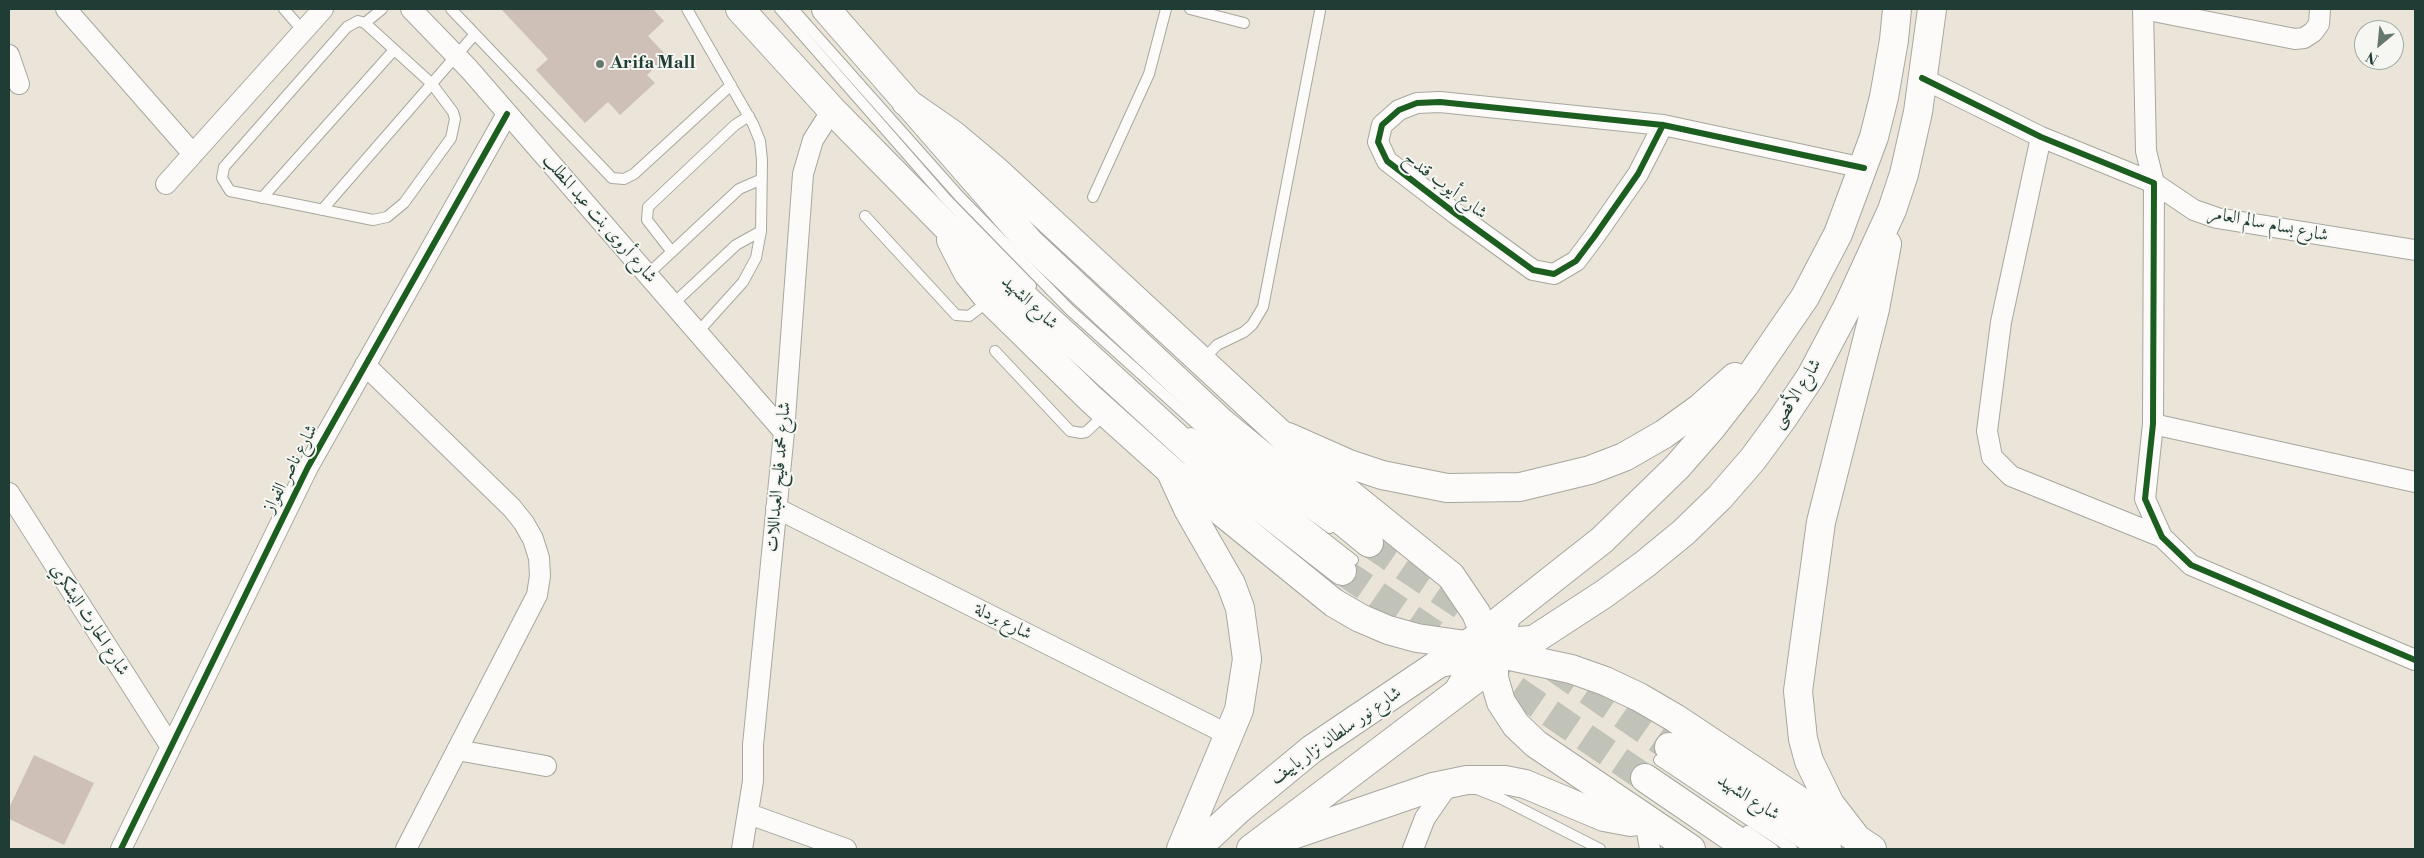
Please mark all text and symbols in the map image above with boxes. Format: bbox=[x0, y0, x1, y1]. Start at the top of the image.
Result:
north arrow bbox=[2354, 20, 2404, 70]
text: N bbox=[2363, 47, 2382, 68]
place label: Arifa Mall bbox=[610, 53, 695, 75]
marker: Arifa Mall bbox=[594, 58, 606, 70]
street label: شارع أيوب قندح bbox=[1399, 148, 1491, 224]
street label: شارع أروى بنت عبد المطلب bbox=[537, 150, 661, 288]
street label: شارع بسام سالم العامر bbox=[2206, 203, 2330, 247]
street label: شارع الشهيد bbox=[996, 271, 1062, 335]
street label: شارع الأقصى bbox=[1767, 355, 1827, 433]
street label: شارع محمد فليح العبداللات bbox=[762, 401, 796, 553]
street label: شارع ناصر الفواز bbox=[259, 421, 323, 517]
street label: شارع الحارث اليشكري bbox=[45, 560, 133, 680]
street label: شارع بردلة bbox=[971, 598, 1035, 646]
street label: شارع نور سلطان نزار باييف bbox=[1266, 682, 1406, 790]
street label: شارع الشهيد bbox=[1713, 770, 1783, 826]

